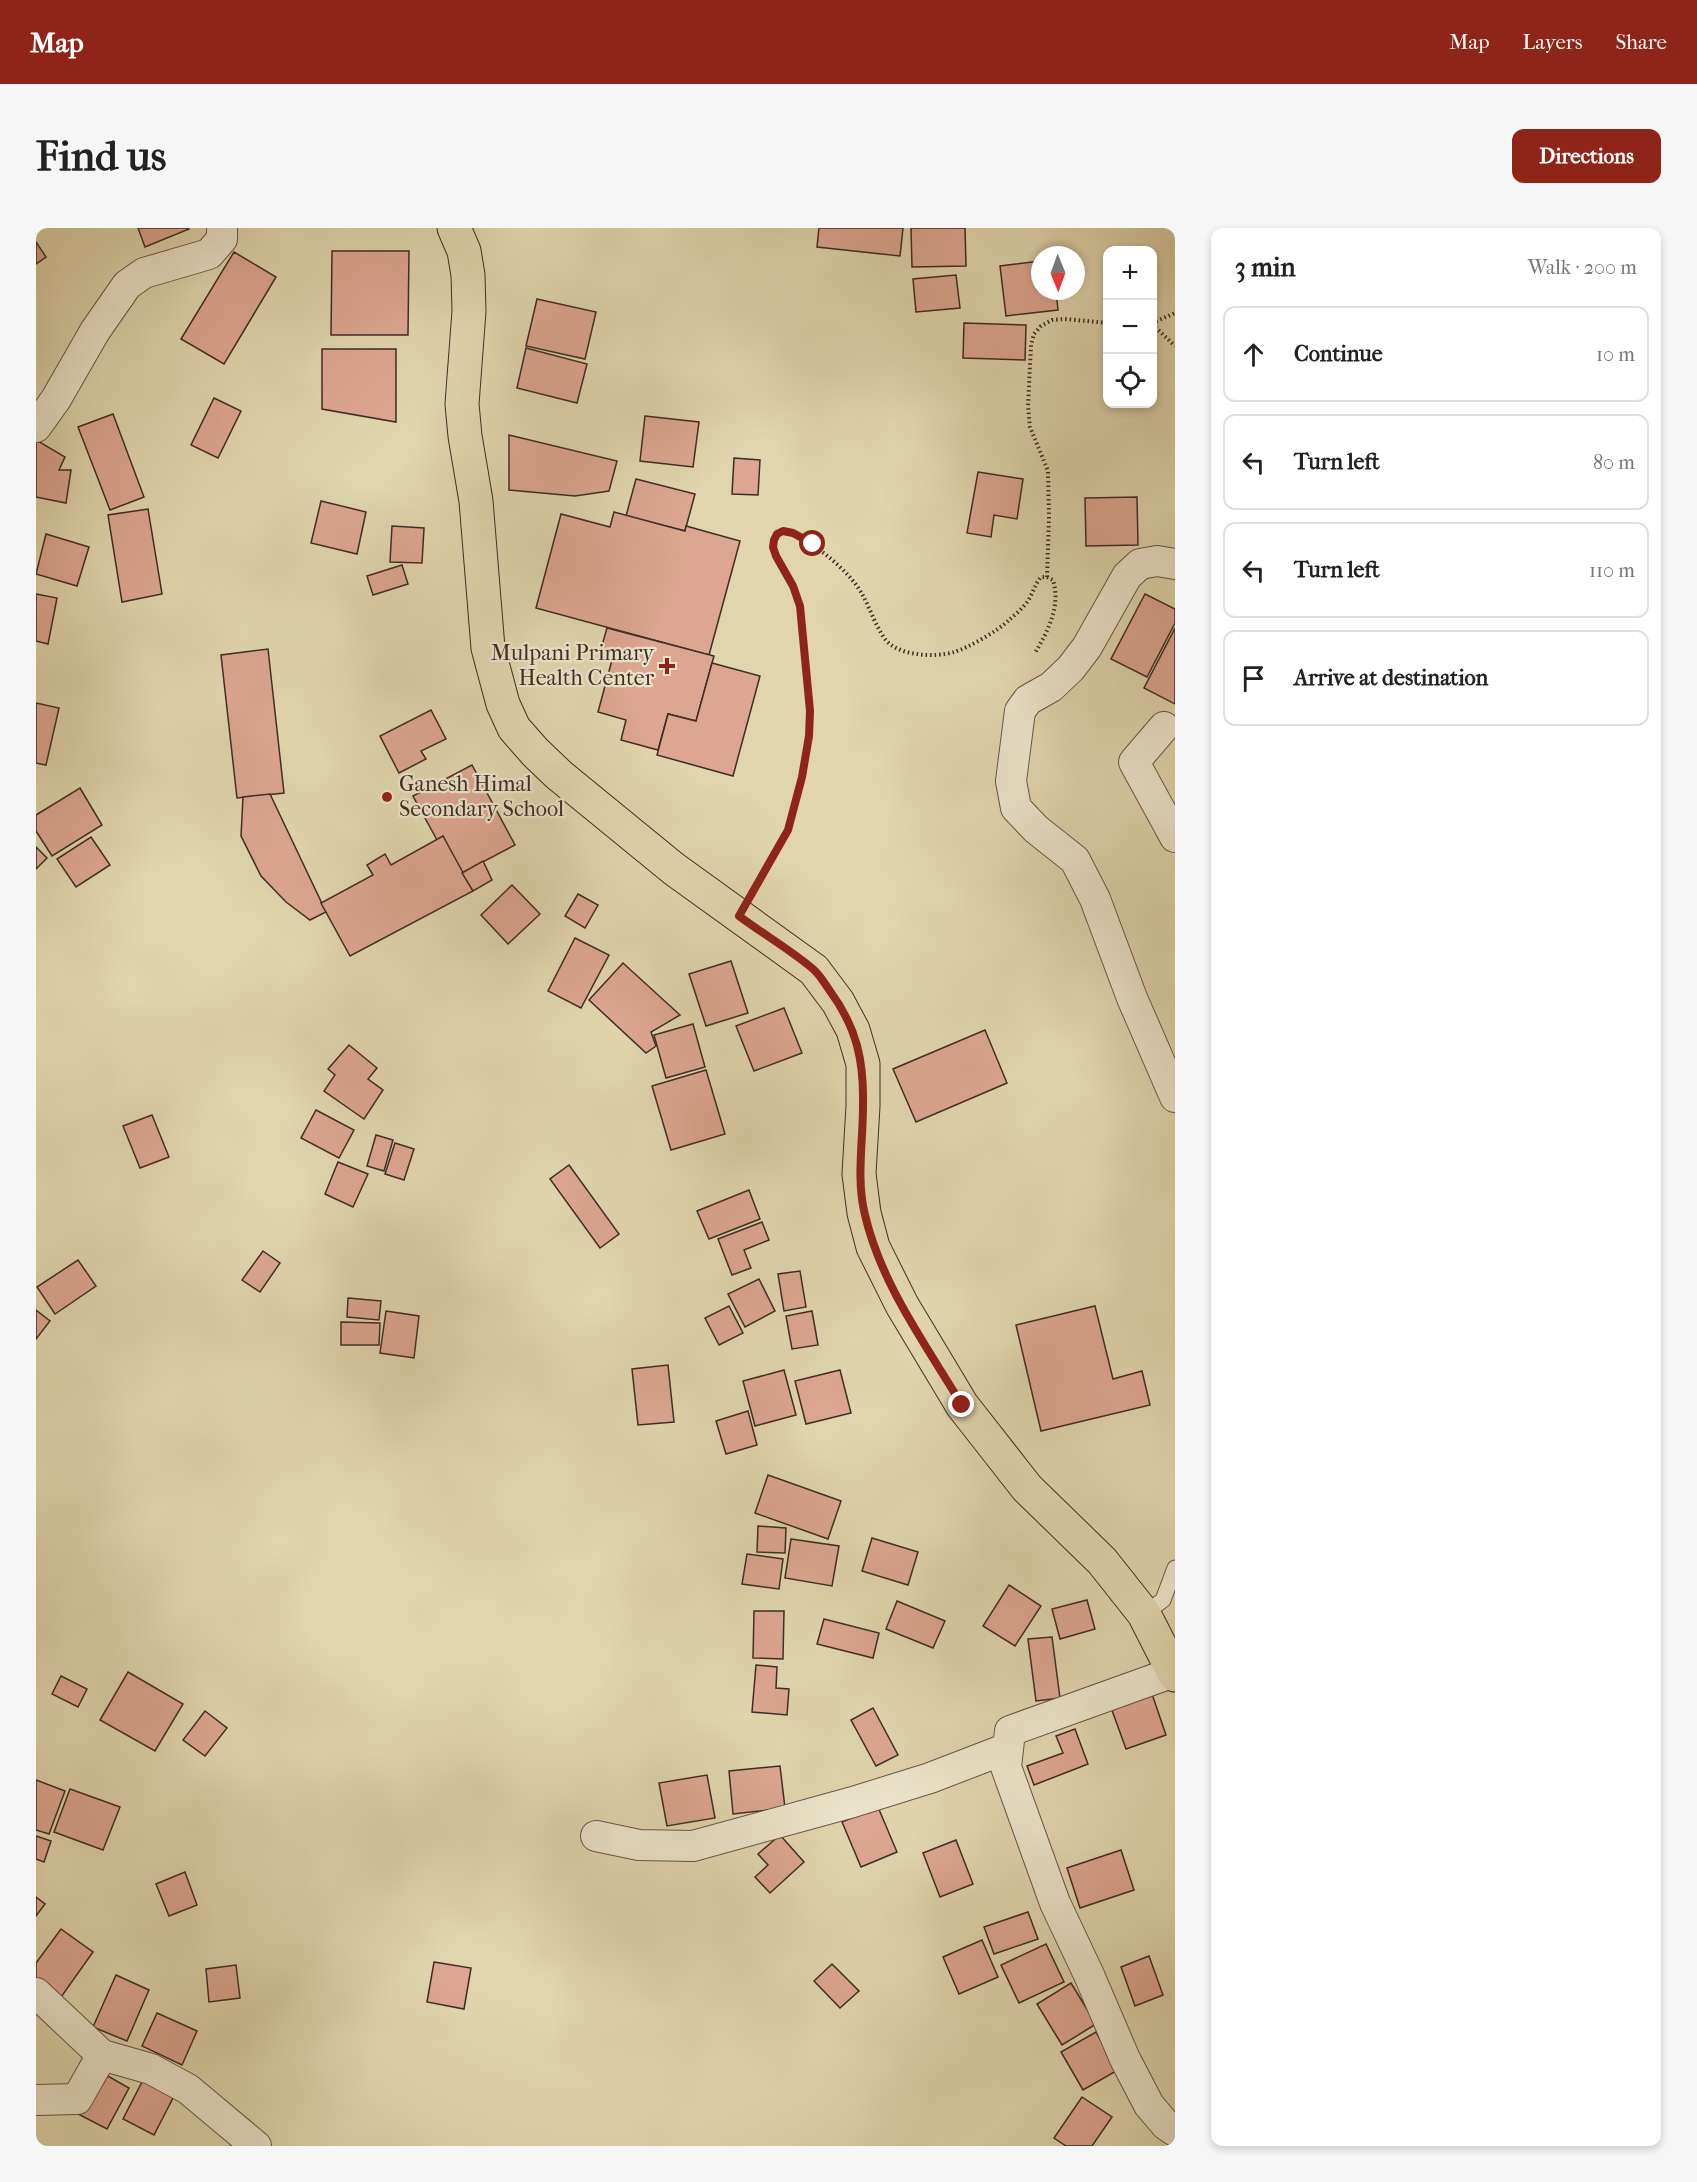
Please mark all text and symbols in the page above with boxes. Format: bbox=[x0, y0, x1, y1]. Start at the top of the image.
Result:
text: Map bbox=[30, 26, 84, 59]
text: Map bbox=[1449, 30, 1490, 54]
text: Layers bbox=[1523, 30, 1582, 54]
text: Share bbox=[1615, 30, 1667, 54]
button: Directions bbox=[1512, 129, 1661, 183]
text: Find us bbox=[36, 132, 166, 181]
north arrow bbox=[1031, 246, 1085, 300]
map controls bbox=[1103, 246, 1157, 408]
button: + bbox=[1103, 246, 1157, 300]
text: 3 min bbox=[1235, 252, 1296, 283]
text: Walk · 200 m bbox=[1528, 256, 1637, 279]
button: − bbox=[1103, 300, 1157, 354]
icon: ahead bbox=[1237, 338, 1270, 371]
text: Continue bbox=[1294, 341, 1383, 367]
text: 10 m bbox=[1596, 343, 1635, 366]
button: locate bbox=[1103, 354, 1157, 408]
icon: left bbox=[1237, 446, 1270, 479]
text: Turn left bbox=[1294, 449, 1380, 475]
text: 80 m bbox=[1593, 451, 1635, 474]
route start bbox=[799, 530, 825, 556]
icon: left bbox=[1237, 554, 1270, 587]
text: Turn left bbox=[1294, 557, 1380, 583]
text: 110 m bbox=[1589, 559, 1635, 582]
place label: Mulpani Primary Health Center bbox=[491, 640, 655, 691]
marker: Mulpani Primary Health Center bbox=[658, 657, 676, 675]
icon: arrive bbox=[1237, 662, 1270, 695]
text: Arrive at destination bbox=[1294, 665, 1488, 691]
place label: Ganesh Himal Secondary School bbox=[399, 771, 564, 822]
marker: Ganesh Himal Secondary School bbox=[380, 790, 394, 804]
route end bbox=[948, 1391, 974, 1417]

